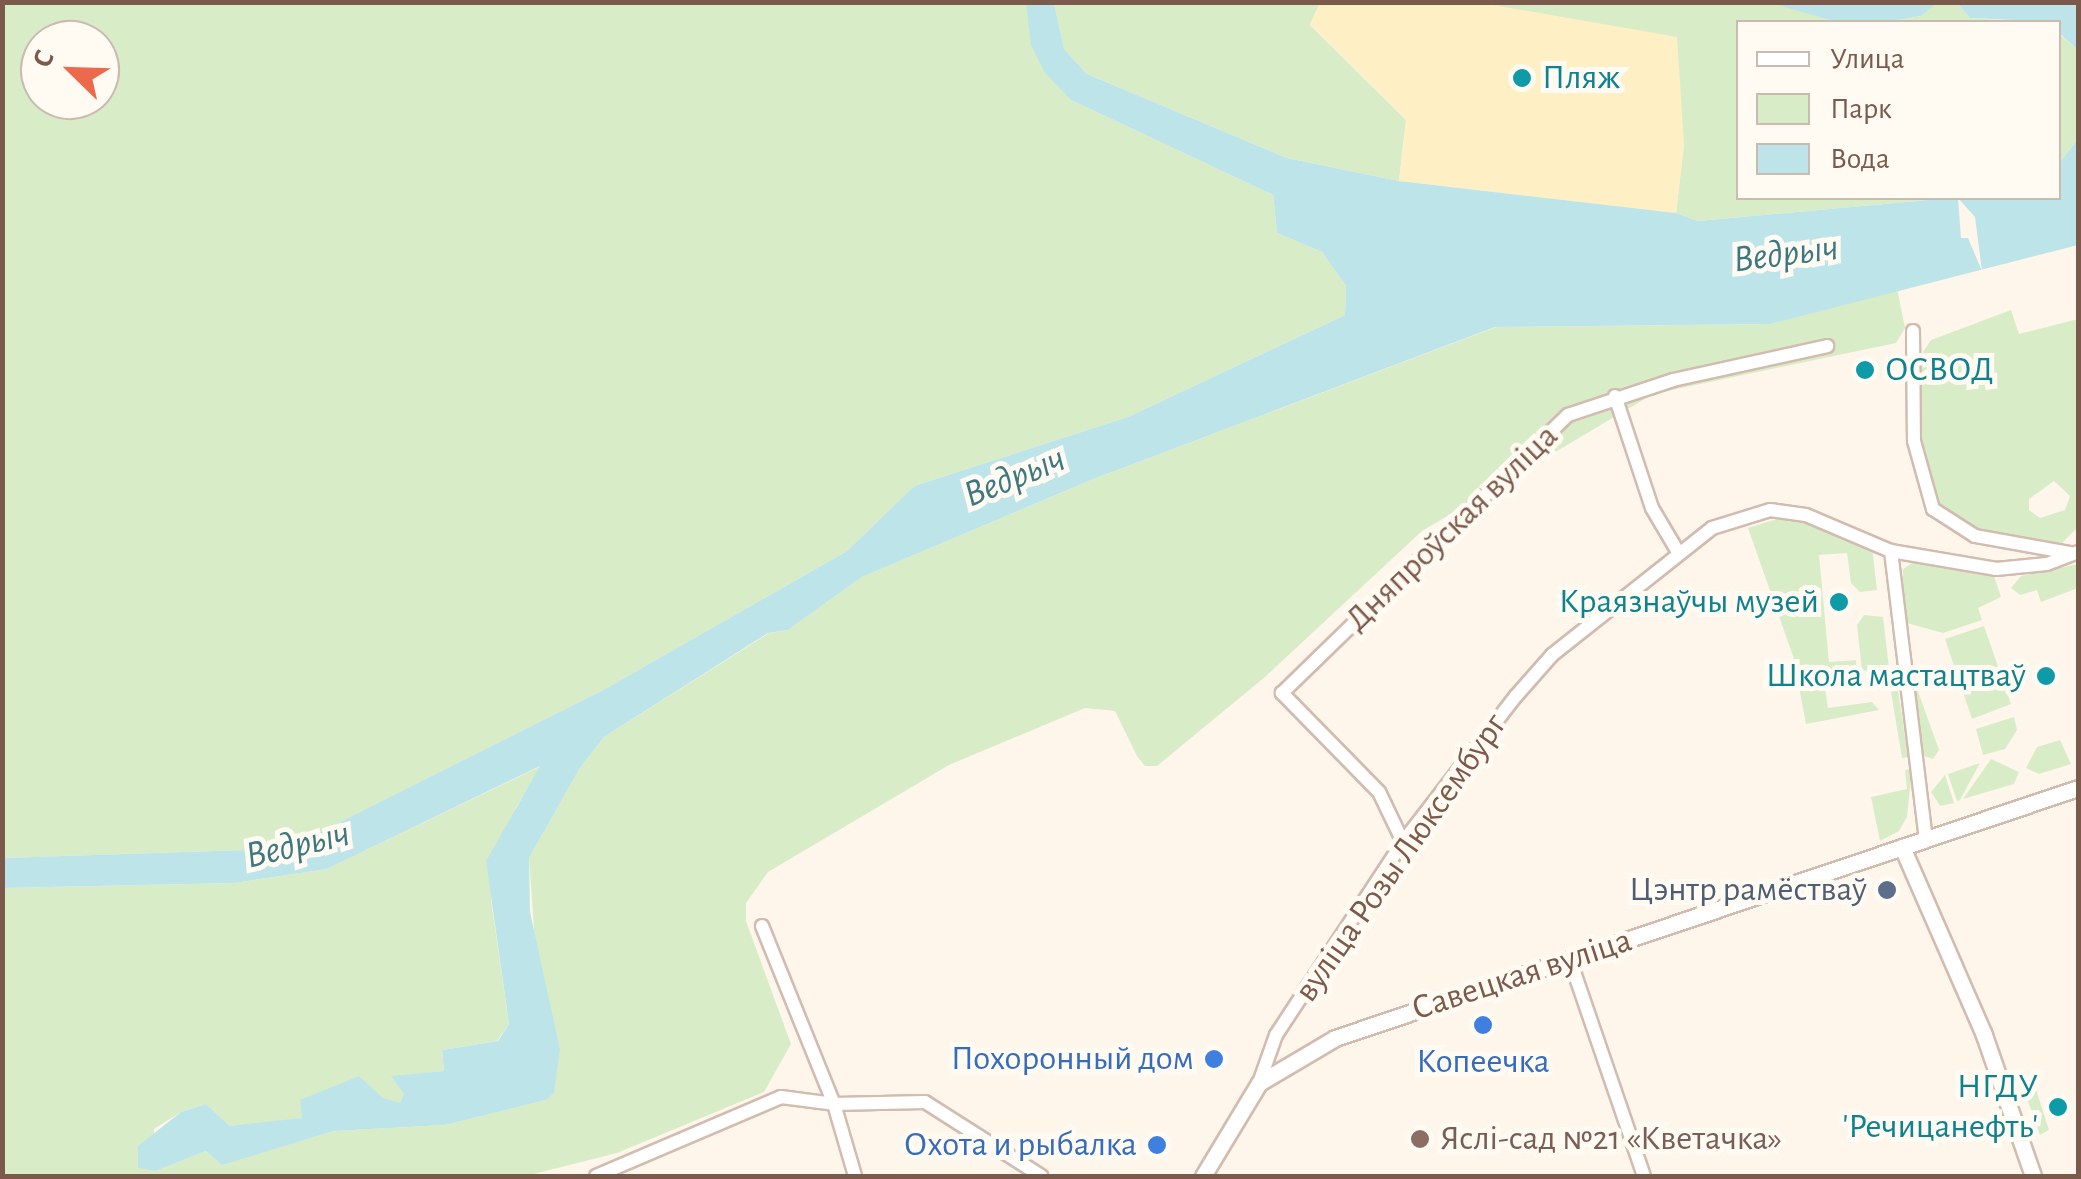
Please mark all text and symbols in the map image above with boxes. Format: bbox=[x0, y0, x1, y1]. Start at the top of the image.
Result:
north arrow bbox=[20, 20, 120, 120]
legend bbox=[1736, 20, 2061, 200]
text: Улица bbox=[1830, 44, 1905, 74]
text: С bbox=[28, 46, 60, 72]
place label: Пляж bbox=[1542, 57, 1620, 99]
marker: Пляж bbox=[1511, 67, 1533, 89]
text: Парк bbox=[1830, 94, 1892, 124]
text: Вода bbox=[1830, 144, 1890, 174]
water label: Ведрыч bbox=[1731, 226, 1841, 284]
place label: ОСВОД bbox=[1885, 349, 1994, 391]
marker: ОСВОД bbox=[1854, 359, 1876, 381]
street label: Дняпроўская вуліца bbox=[1337, 416, 1567, 640]
water label: Ведрыч bbox=[958, 437, 1072, 519]
place label: Краязнаўчы музей bbox=[1559, 581, 1819, 623]
marker: Краязнаўчы музей bbox=[1828, 591, 1850, 613]
place label: Школа мастацтваў bbox=[1766, 655, 2026, 697]
marker: Школа мастацтваў bbox=[2035, 665, 2057, 687]
street label: вуліца Розы Люксембург bbox=[1286, 706, 1516, 1010]
water label: Ведрыч bbox=[242, 812, 354, 880]
place label: Цэнтр рамёстваў bbox=[1629, 869, 1867, 911]
marker: Цэнтр рамёстваў bbox=[1876, 879, 1898, 901]
street label: Савецкая вуліца bbox=[1407, 920, 1637, 1030]
marker: Копеечка bbox=[1472, 1014, 1494, 1036]
place label: Похоронный дом bbox=[951, 1038, 1194, 1080]
place label: Копеечка bbox=[1416, 1041, 1550, 1083]
marker: Похоронный дом bbox=[1203, 1048, 1225, 1070]
place label: НГДУ 'Речицанефть' bbox=[1842, 1066, 2038, 1148]
marker: НГДУ 'Речицанефть' bbox=[2047, 1096, 2069, 1118]
place label: Яслі-сад №21 «Кветачка» bbox=[1440, 1118, 1782, 1160]
place label: Охота и рыбалка bbox=[904, 1124, 1137, 1166]
marker: Яслі-сад №21 «Кветачка» bbox=[1409, 1128, 1431, 1150]
marker: Охота и рыбалка bbox=[1146, 1134, 1168, 1156]

